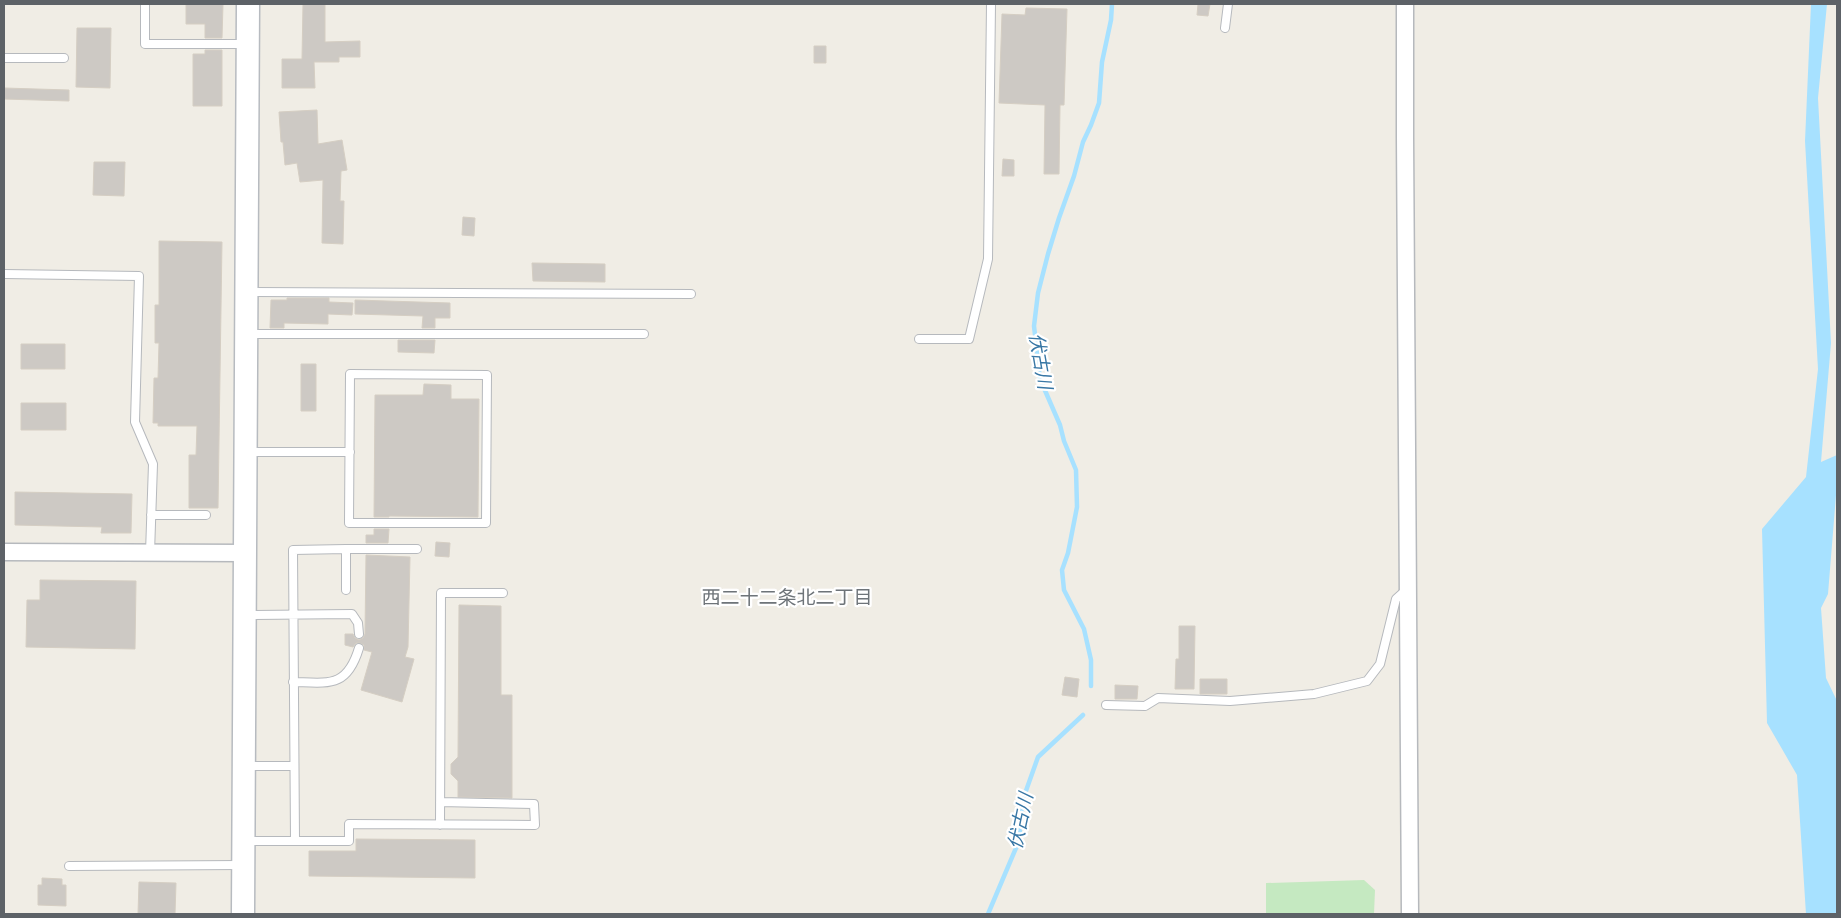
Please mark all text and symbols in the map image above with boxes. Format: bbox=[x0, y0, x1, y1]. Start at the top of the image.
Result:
water label: 伏古川 bbox=[1024, 331, 1057, 393]
district label: 西二十二条北二丁目 bbox=[701, 586, 873, 609]
water label: 伏古川 bbox=[1003, 789, 1038, 851]

